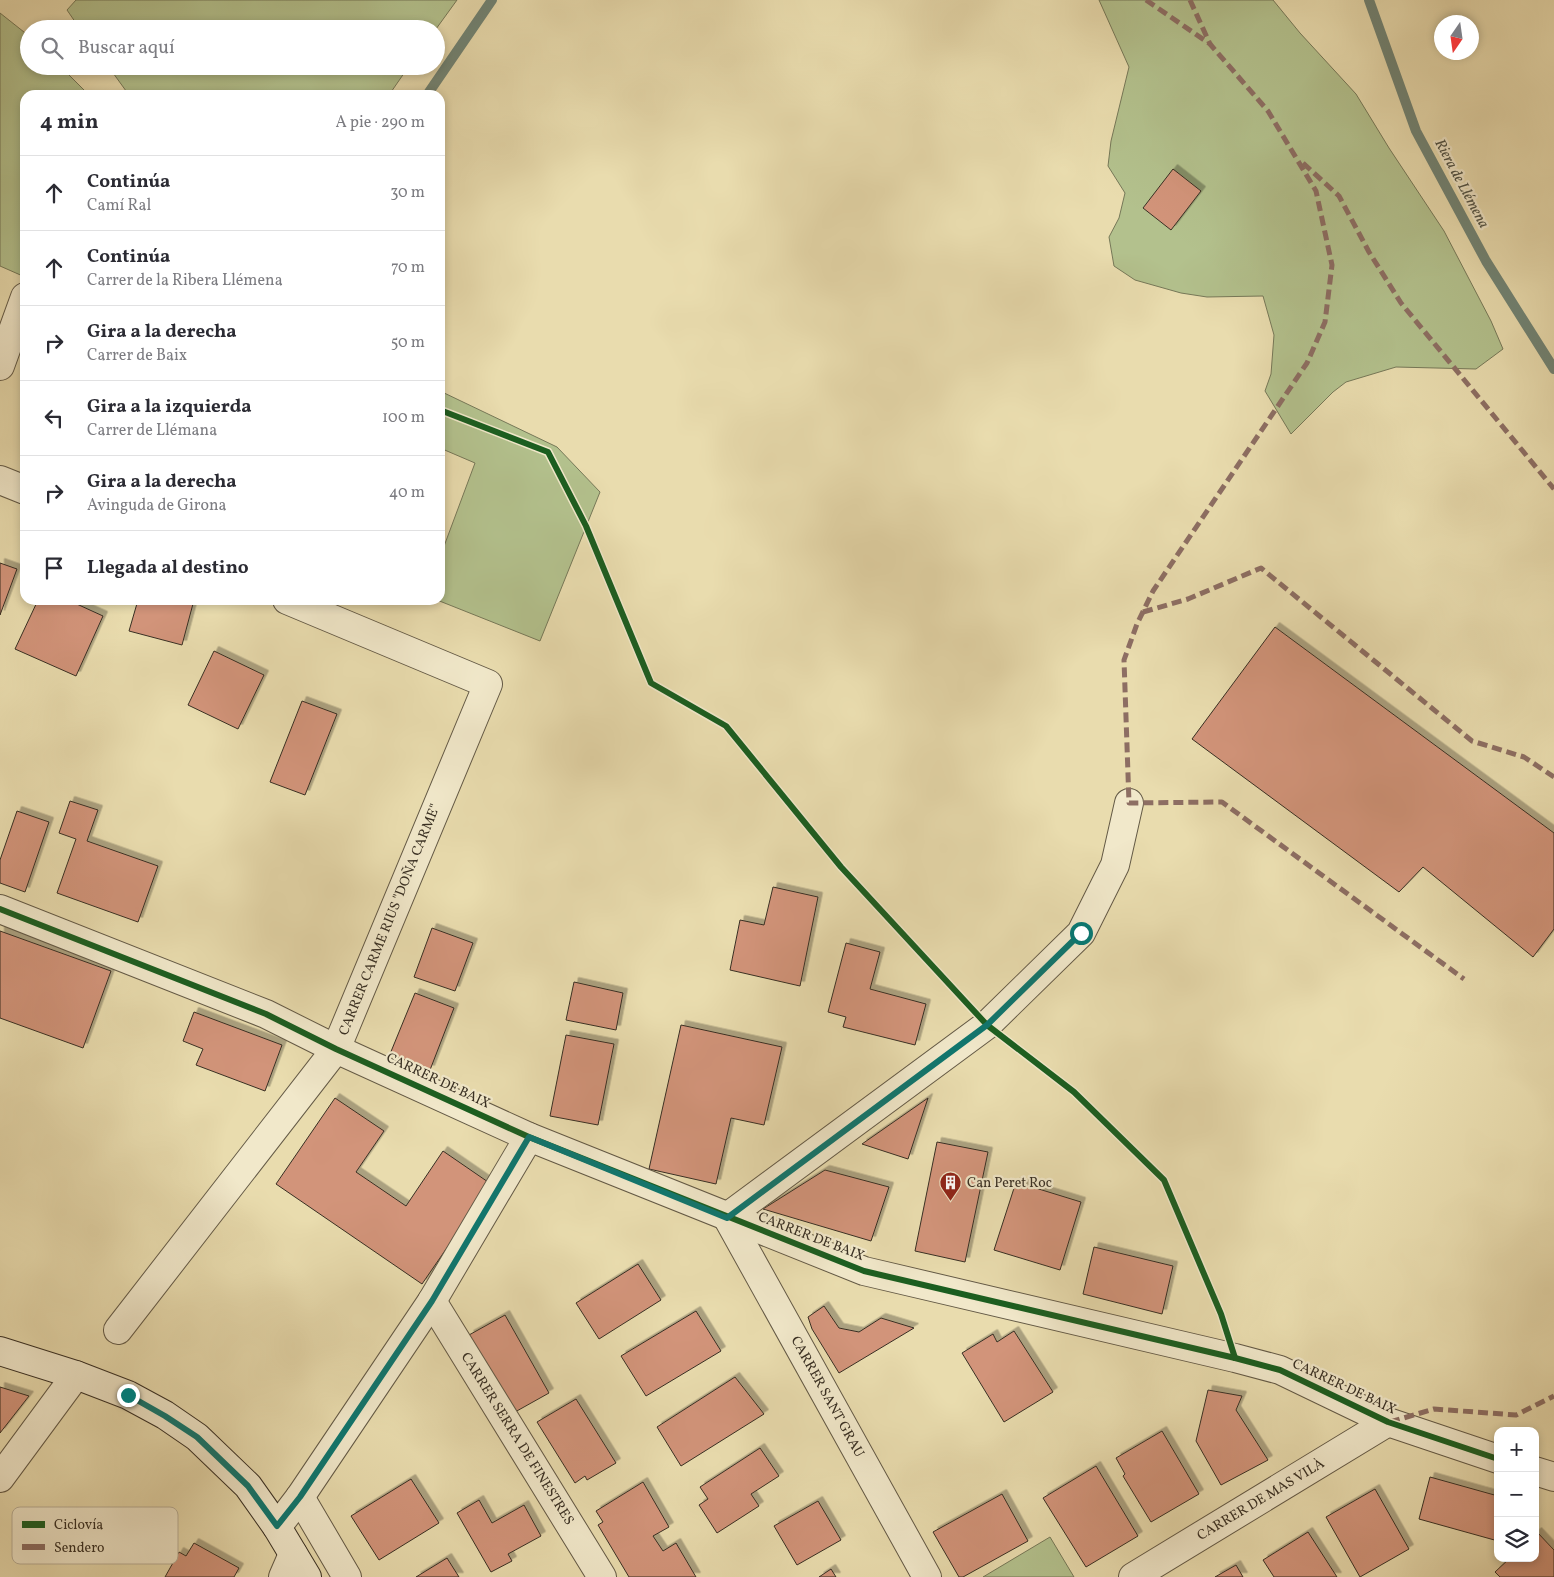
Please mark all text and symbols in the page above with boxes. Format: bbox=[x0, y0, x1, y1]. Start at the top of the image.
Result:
north arrow bbox=[1434, 15, 1479, 60]
search box bbox=[20, 20, 445, 75]
icon: search bbox=[38, 34, 66, 62]
text: Buscar aquí bbox=[78, 35, 175, 61]
text: 4 min bbox=[40, 108, 99, 137]
text: A pie · 290 m bbox=[335, 112, 425, 134]
water label: Riera de Llémena bbox=[1429, 136, 1493, 232]
text: Continúa bbox=[87, 169, 170, 195]
icon: ahead bbox=[40, 179, 68, 207]
text: 30 m bbox=[390, 182, 425, 204]
text: Camí Ral bbox=[87, 195, 151, 217]
text: Continúa bbox=[87, 244, 170, 270]
icon: ahead bbox=[40, 254, 68, 282]
text: 70 m bbox=[391, 257, 425, 279]
text: Carrer de la Ribera Llémena bbox=[87, 270, 283, 292]
text: Gira a la derecha bbox=[87, 319, 237, 345]
icon: right bbox=[40, 329, 68, 357]
text: 50 m bbox=[391, 332, 425, 354]
text: Carrer de Baix bbox=[87, 345, 187, 367]
text: Gira a la izquierda bbox=[87, 394, 252, 420]
icon: left bbox=[40, 404, 68, 432]
text: 100 m bbox=[382, 407, 425, 429]
text: Carrer de Llémana bbox=[87, 420, 217, 442]
text: Gira a la derecha bbox=[87, 469, 237, 495]
icon: right bbox=[40, 479, 68, 507]
text: 40 m bbox=[389, 482, 425, 504]
text: Avinguda de Girona bbox=[87, 495, 227, 517]
icon: arrive bbox=[40, 554, 68, 582]
text: Llegada al destino bbox=[87, 555, 249, 581]
street label: CARRER CARME RIUS "DOÑA CARME" bbox=[335, 801, 445, 1039]
route start bbox=[1070, 922, 1093, 945]
street label: CARRER DE BAIX bbox=[383, 1049, 493, 1113]
building icon: Can Peret Roc bbox=[939, 1171, 963, 1202]
place label: Can Peret Roc bbox=[967, 1174, 1052, 1193]
street label: CARRER DE BAIX bbox=[755, 1208, 867, 1266]
street label: CARRER SANT GRAU bbox=[786, 1333, 868, 1461]
street label: CARRER SERRA DE FINESTRES bbox=[456, 1349, 578, 1529]
street label: CARRER DE BAIX bbox=[1289, 1355, 1399, 1419]
route end bbox=[117, 1384, 140, 1407]
map controls bbox=[1494, 1427, 1539, 1562]
button: + bbox=[1494, 1427, 1539, 1472]
street label: CARRER DE MAS VILÀ bbox=[1193, 1453, 1328, 1546]
button: − bbox=[1494, 1472, 1539, 1517]
legend bbox=[12, 1507, 178, 1564]
text: Ciclovía bbox=[54, 1516, 103, 1535]
button: layers bbox=[1494, 1517, 1539, 1562]
text: Sendero bbox=[54, 1539, 105, 1558]

